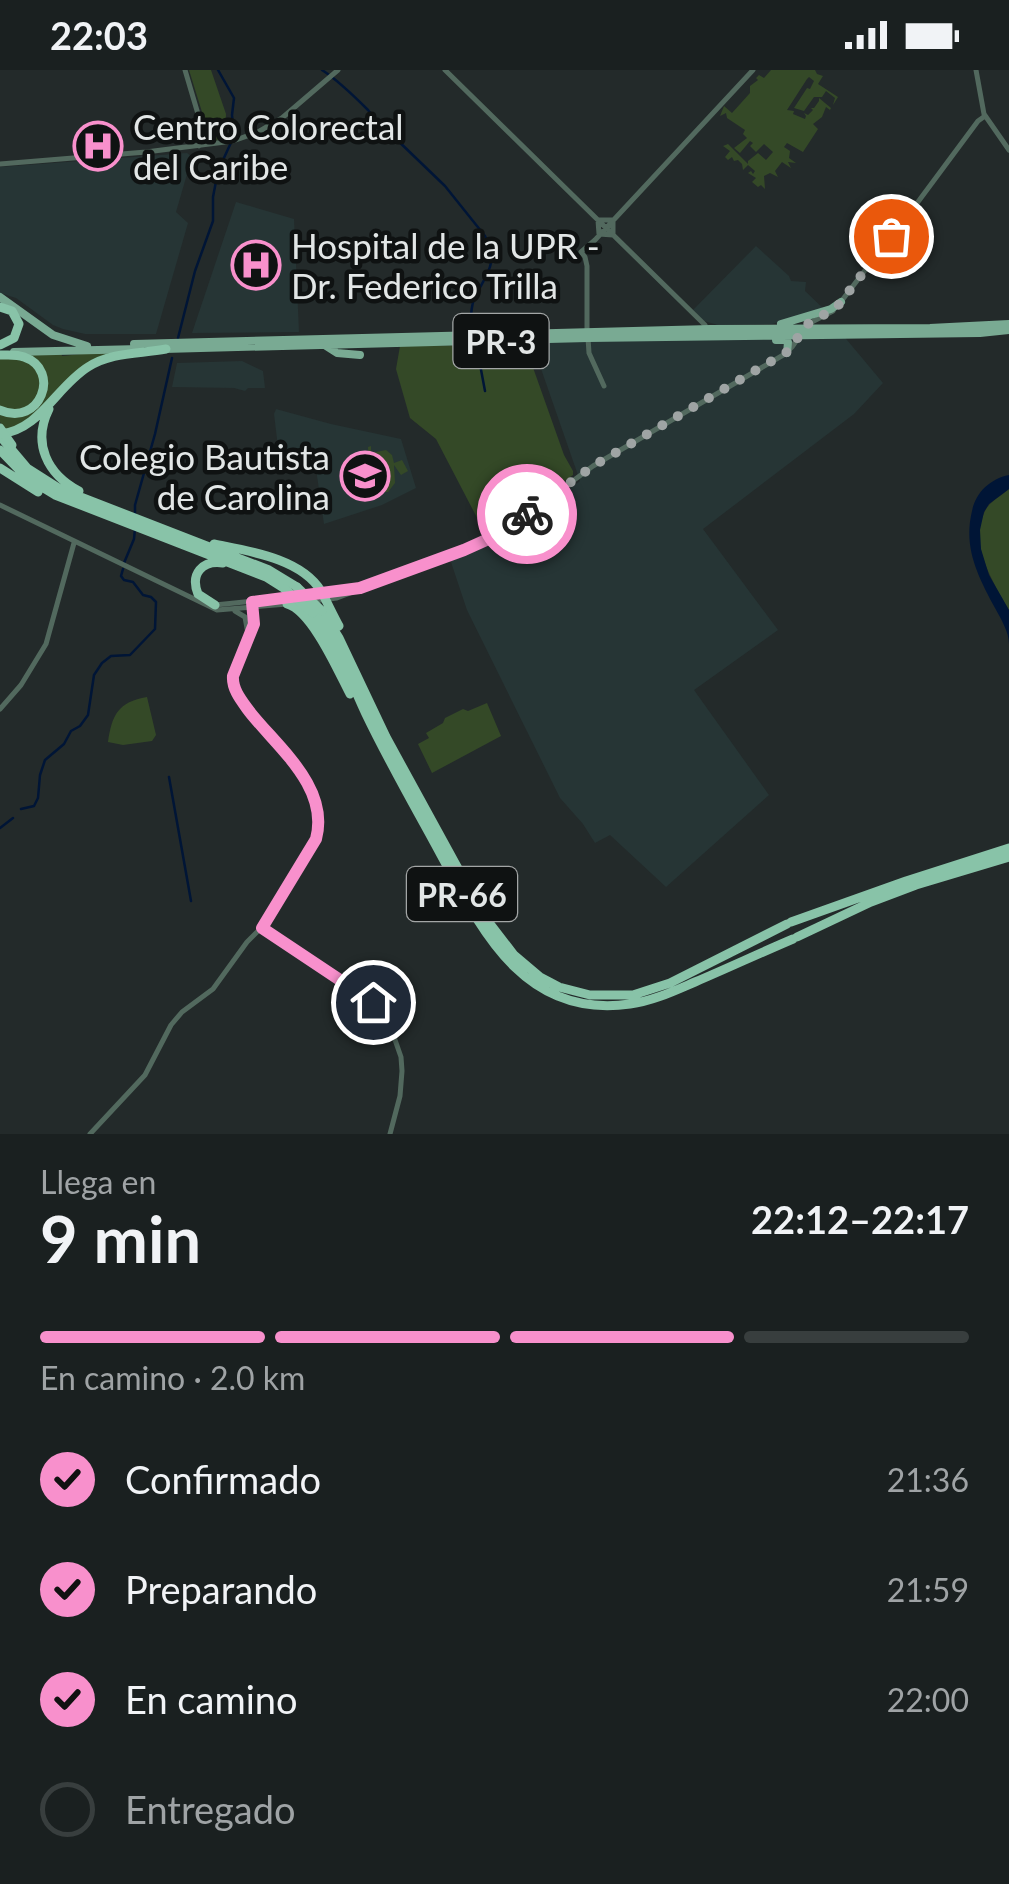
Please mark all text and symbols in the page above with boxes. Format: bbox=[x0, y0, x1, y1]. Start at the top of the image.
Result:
text: 22:03 bbox=[50, 12, 148, 58]
place label: Centro Colorectal del Caribe bbox=[133, 105, 404, 187]
hospital icon: Centro Colorectal del Caribe bbox=[72, 120, 124, 172]
pin bbox=[849, 194, 934, 279]
icon: bag bbox=[864, 209, 919, 264]
place label: Hospital de la UPR - Dr. Federico Trilla bbox=[291, 224, 600, 306]
hospital icon: Hospital de la UPR - Dr. Federico Trilla bbox=[230, 239, 282, 291]
road number: PR-3 bbox=[454, 314, 548, 368]
place label: Colegio Bautista de Carolina bbox=[79, 435, 330, 517]
school or university icon: Colegio Bautista de Carolina bbox=[339, 450, 391, 502]
courier bbox=[477, 464, 577, 564]
icon: bike bbox=[500, 487, 555, 542]
road number: PR-66 bbox=[407, 867, 517, 921]
pin bbox=[331, 960, 416, 1045]
icon: home bbox=[346, 975, 401, 1030]
text: Llega en bbox=[40, 1162, 156, 1201]
text: 22:12–22:17 bbox=[751, 1196, 969, 1242]
text: 9 min bbox=[40, 1199, 201, 1277]
text: En camino · 2.0 km bbox=[40, 1358, 305, 1397]
icon: check bbox=[40, 1452, 95, 1507]
text: Confirmado bbox=[125, 1456, 321, 1502]
text: 21:36 bbox=[887, 1460, 969, 1499]
icon: check bbox=[40, 1562, 95, 1617]
text: Preparando bbox=[125, 1566, 317, 1612]
text: 21:59 bbox=[887, 1570, 969, 1609]
icon: check bbox=[40, 1672, 95, 1727]
text: En camino bbox=[125, 1676, 298, 1722]
text: 22:00 bbox=[887, 1680, 969, 1719]
text: Entregado bbox=[125, 1786, 296, 1832]

